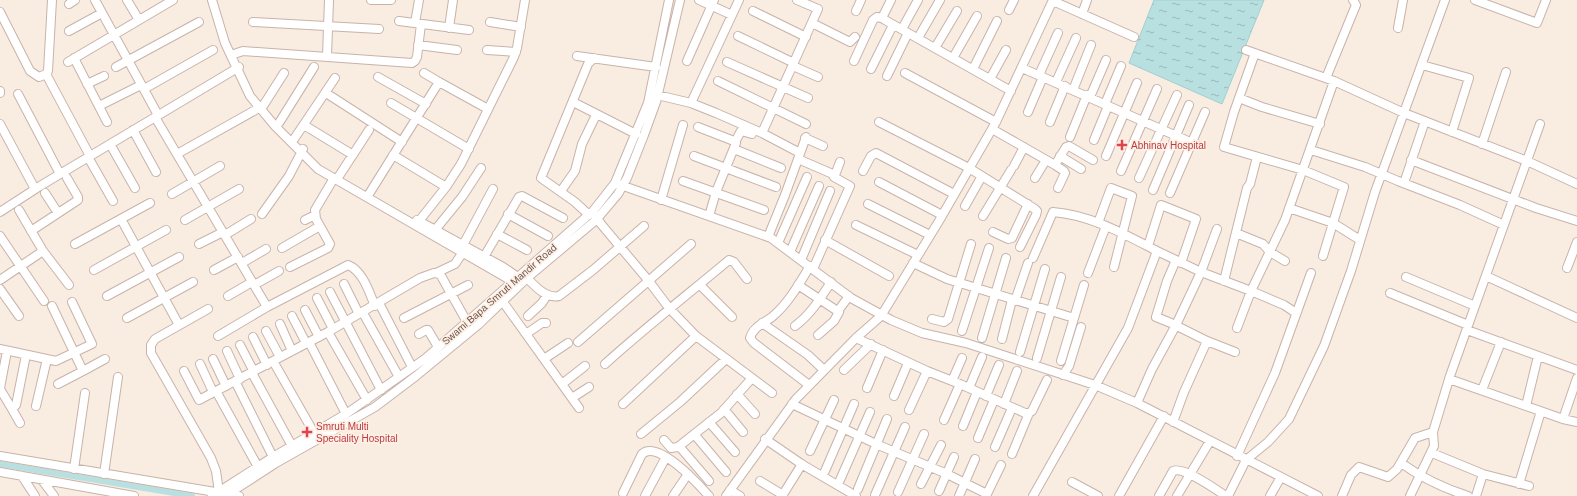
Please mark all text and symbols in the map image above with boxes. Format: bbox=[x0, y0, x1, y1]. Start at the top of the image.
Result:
marker: Abhinav Hospital bbox=[1116, 139, 1128, 151]
place label: Abhinav Hospital bbox=[1131, 140, 1206, 151]
street label: Swami Bapa Smruti Mandir Road bbox=[440, 242, 559, 347]
place label: Smruti Multi Speciality Hospital bbox=[316, 421, 398, 444]
marker: Smruti Multi Speciality Hospital bbox=[301, 426, 313, 438]

